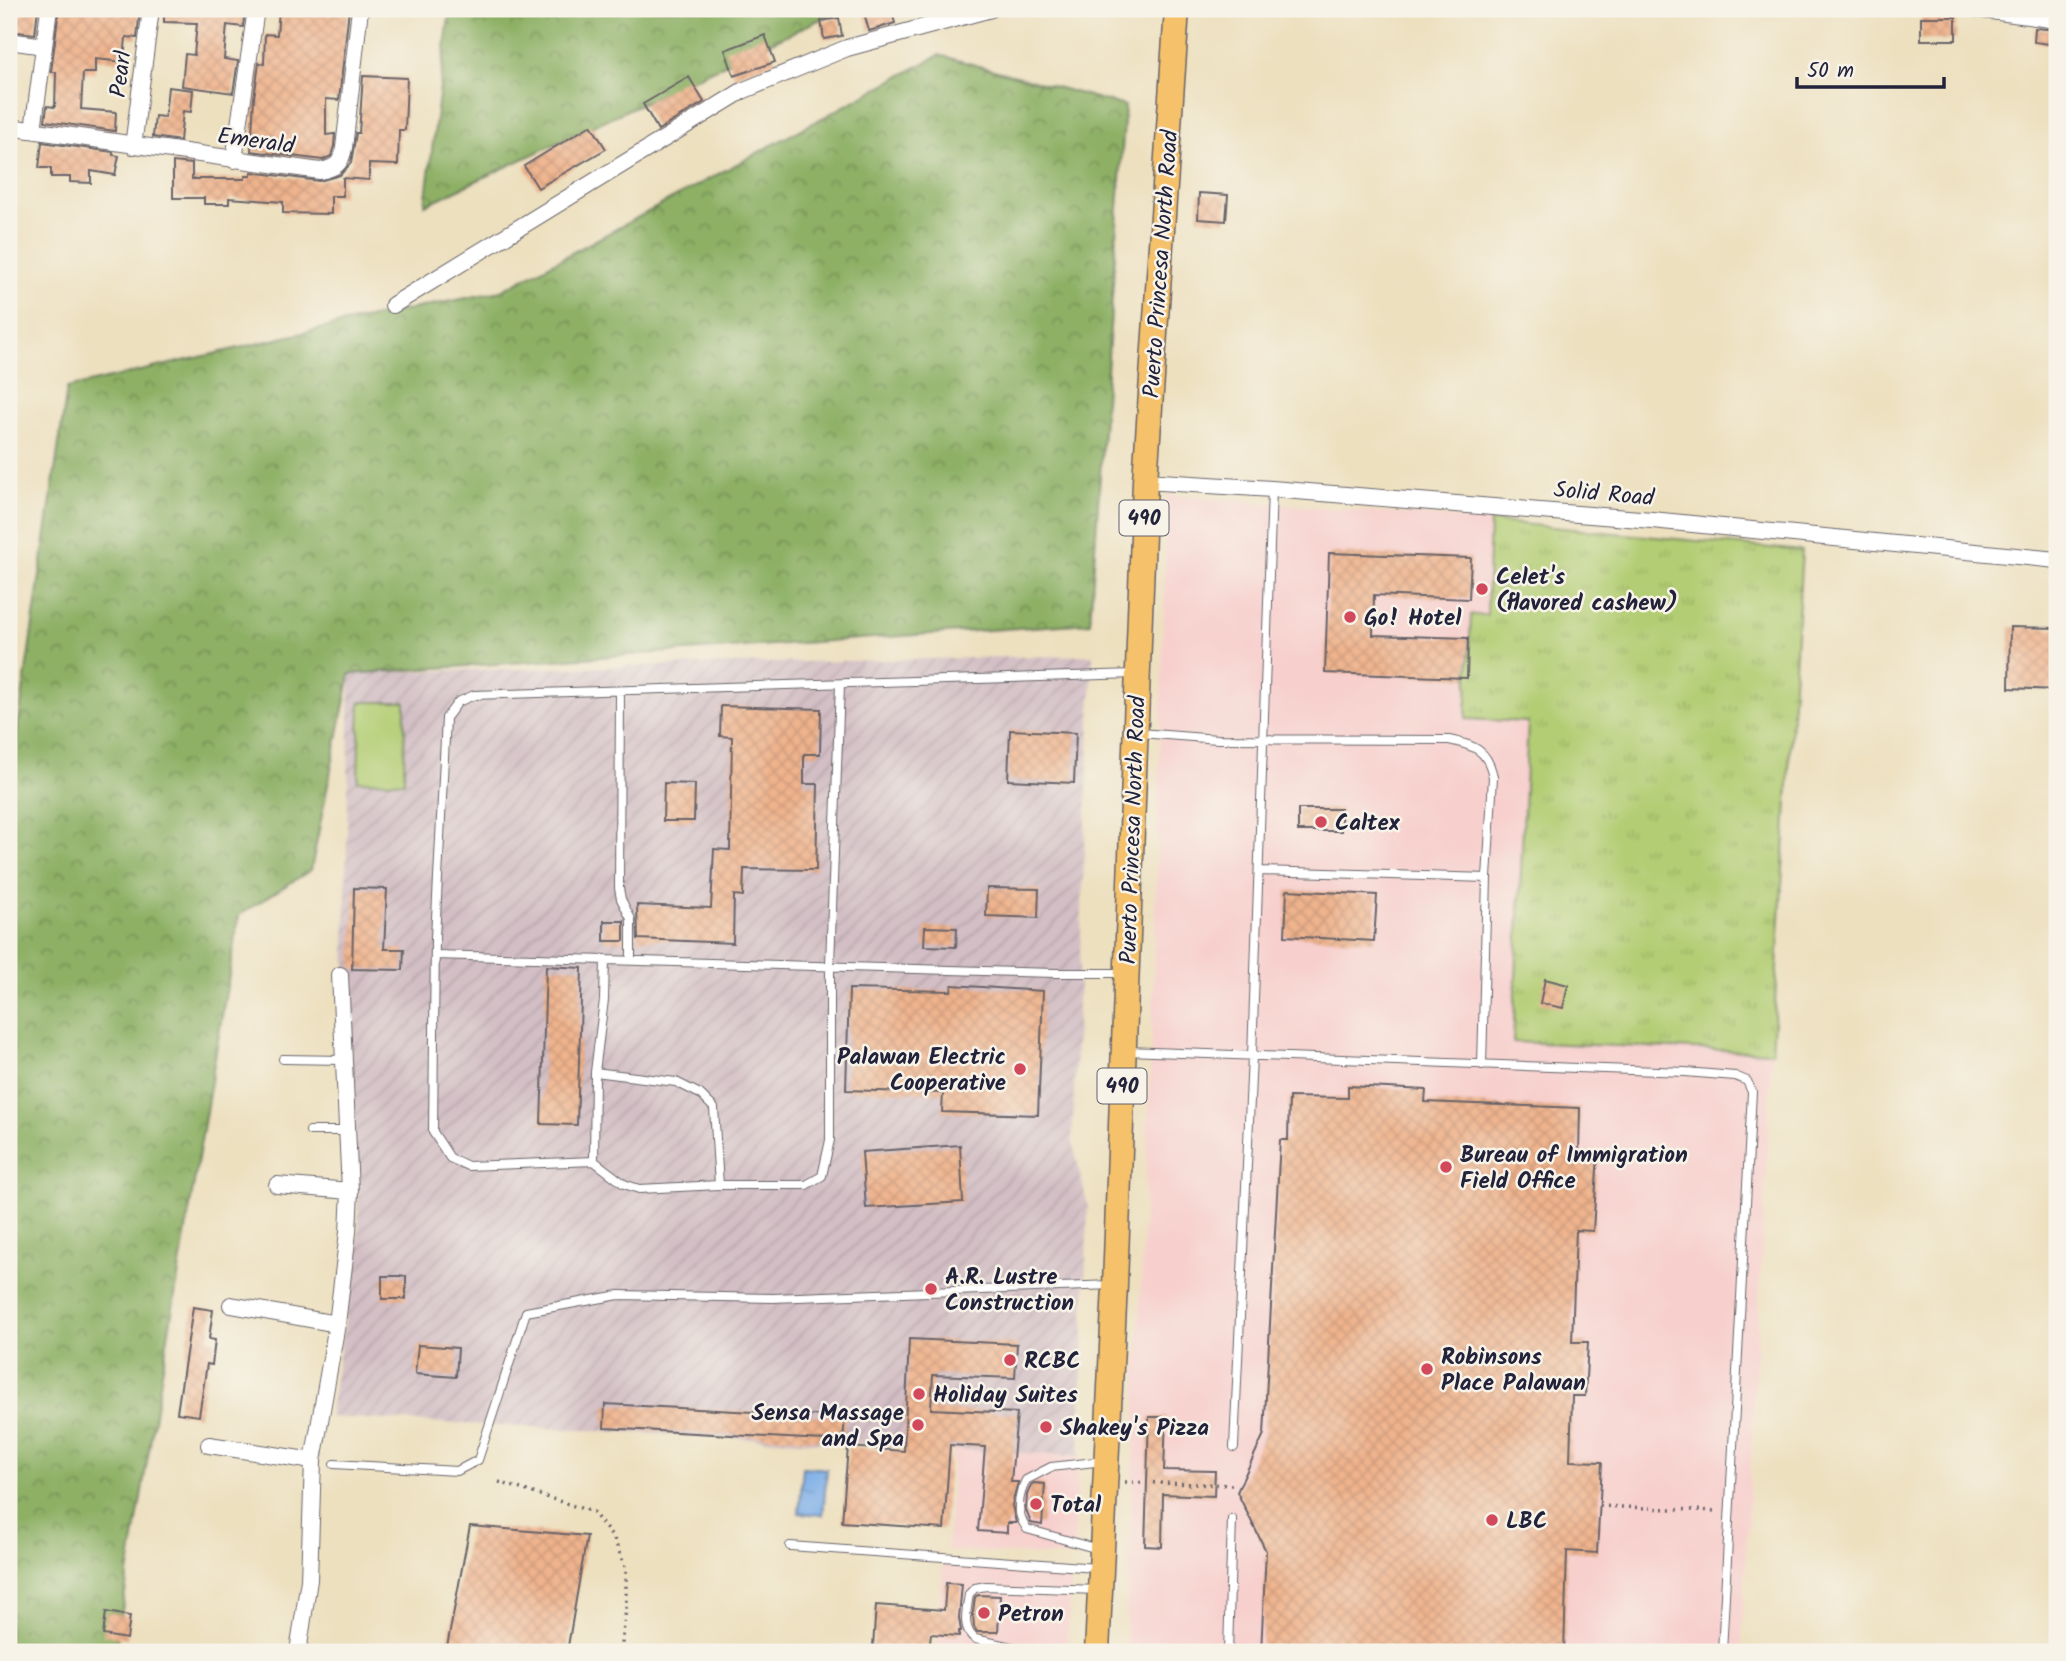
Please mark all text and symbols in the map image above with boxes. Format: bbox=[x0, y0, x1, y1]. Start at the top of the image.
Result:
scale bar bbox=[1797, 46, 1944, 90]
street label: Pearl bbox=[101, 48, 143, 100]
text: 50 m bbox=[1807, 55, 1854, 88]
street label: Emerald bbox=[215, 119, 297, 165]
street label: Puerto Princesa North Road bbox=[1135, 128, 1189, 399]
street label: Solid Road bbox=[1552, 473, 1656, 517]
road number: 490 bbox=[1120, 500, 1168, 536]
place label: Celet's (flavored cashew) bbox=[1496, 560, 1678, 622]
marker: Celet's (flavored cashew) bbox=[1474, 581, 1490, 597]
place label: Go! Hotel bbox=[1364, 601, 1462, 637]
marker: Go! Hotel bbox=[1342, 609, 1358, 625]
street label: Puerto Princesa North Road bbox=[1111, 695, 1157, 965]
place label: Caltex bbox=[1335, 806, 1401, 842]
marker: Caltex bbox=[1313, 814, 1329, 830]
place label: Palawan Electric Cooperative bbox=[837, 1040, 1006, 1102]
marker: Palawan Electric Cooperative bbox=[1012, 1061, 1028, 1077]
road number: 490 bbox=[1098, 1068, 1146, 1104]
place label: Bureau of Immigration Field Office bbox=[1460, 1138, 1688, 1200]
marker: Bureau of Immigration Field Office bbox=[1438, 1159, 1454, 1175]
place label: A.R. Lustre Construction bbox=[945, 1260, 1074, 1322]
marker: A.R. Lustre Construction bbox=[923, 1281, 939, 1297]
place label: Robinsons Place Palawan bbox=[1441, 1340, 1586, 1402]
place label: RCBC bbox=[1024, 1344, 1081, 1380]
marker: RCBC bbox=[1002, 1352, 1018, 1368]
marker: Robinsons Place Palawan bbox=[1419, 1361, 1435, 1377]
place label: Holiday Suites bbox=[933, 1378, 1078, 1414]
marker: Holiday Suites bbox=[911, 1386, 927, 1402]
place label: Sensa Massage and Spa bbox=[751, 1396, 904, 1458]
place label: Shakey's Pizza bbox=[1060, 1411, 1209, 1447]
marker: Sensa Massage and Spa bbox=[910, 1417, 926, 1433]
marker: Shakey's Pizza bbox=[1038, 1419, 1054, 1435]
place label: Total bbox=[1050, 1488, 1102, 1524]
marker: Total bbox=[1028, 1496, 1044, 1512]
place label: LBC bbox=[1506, 1504, 1547, 1540]
marker: LBC bbox=[1484, 1512, 1500, 1528]
place label: Petron bbox=[998, 1597, 1064, 1633]
marker: Petron bbox=[976, 1605, 992, 1621]

